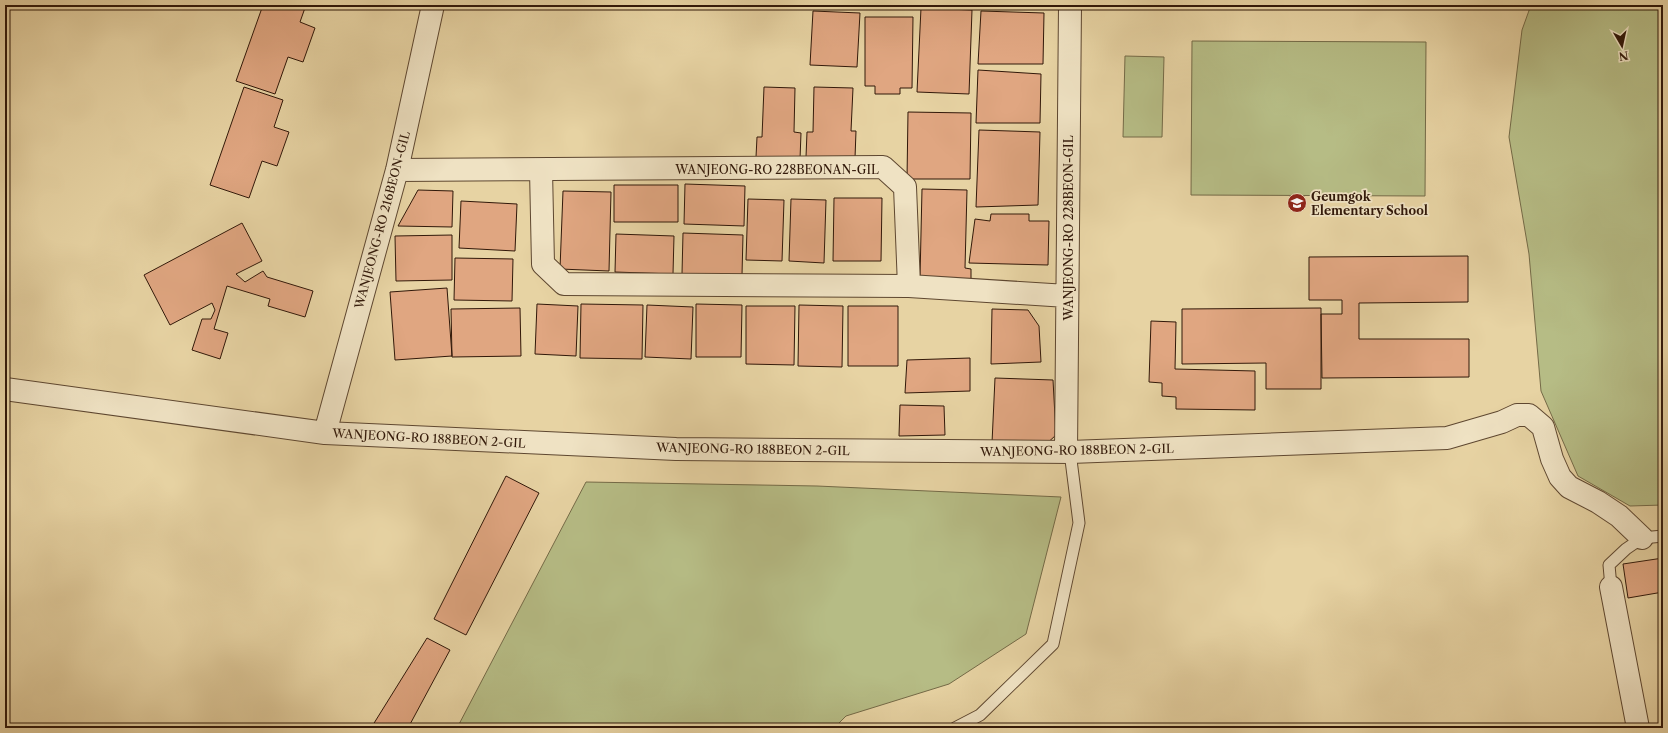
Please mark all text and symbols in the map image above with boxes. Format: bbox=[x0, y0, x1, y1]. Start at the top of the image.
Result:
north arrow bbox=[1602, 26, 1642, 66]
text: N bbox=[1617, 48, 1629, 64]
street label: WANJEONG-RO 216BEON-GIL bbox=[351, 130, 413, 311]
street label: WANJEONG-RO 228BEON-GIL bbox=[1061, 135, 1076, 322]
street label: WANJEONG-RO 228BEONAN-GIL bbox=[674, 162, 879, 177]
place label: Geumgok Elementary School bbox=[1311, 189, 1428, 218]
school or university icon: Geumgok Elementary School bbox=[1286, 192, 1308, 214]
street label: WANJEONG-RO 188BEON 2-GIL bbox=[331, 425, 526, 451]
street label: WANJEONG-RO 188BEON 2-GIL bbox=[655, 440, 850, 458]
street label: WANJEONG-RO 188BEON 2-GIL bbox=[979, 441, 1174, 459]

